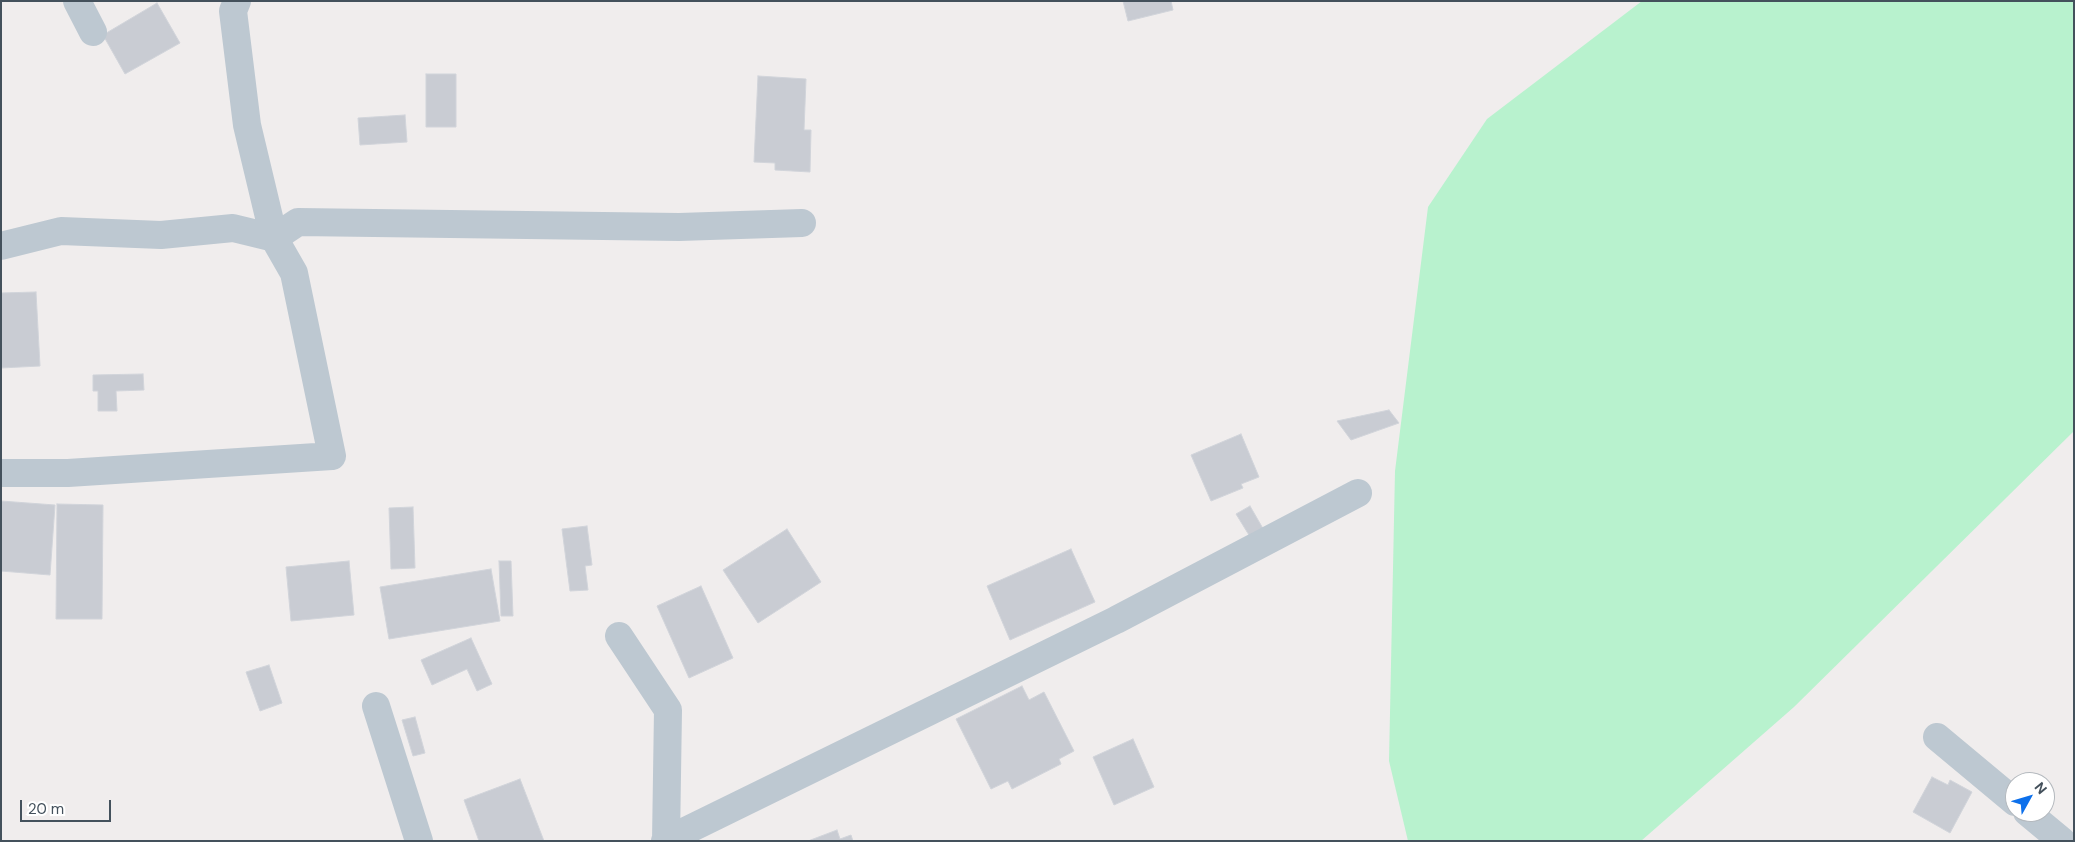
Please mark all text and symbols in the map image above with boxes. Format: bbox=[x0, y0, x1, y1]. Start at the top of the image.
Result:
north arrow bbox=[2005, 772, 2055, 822]
text: N bbox=[2031, 779, 2051, 798]
scale bar bbox=[22, 790, 114, 822]
text: 20 m bbox=[28, 799, 64, 819]

